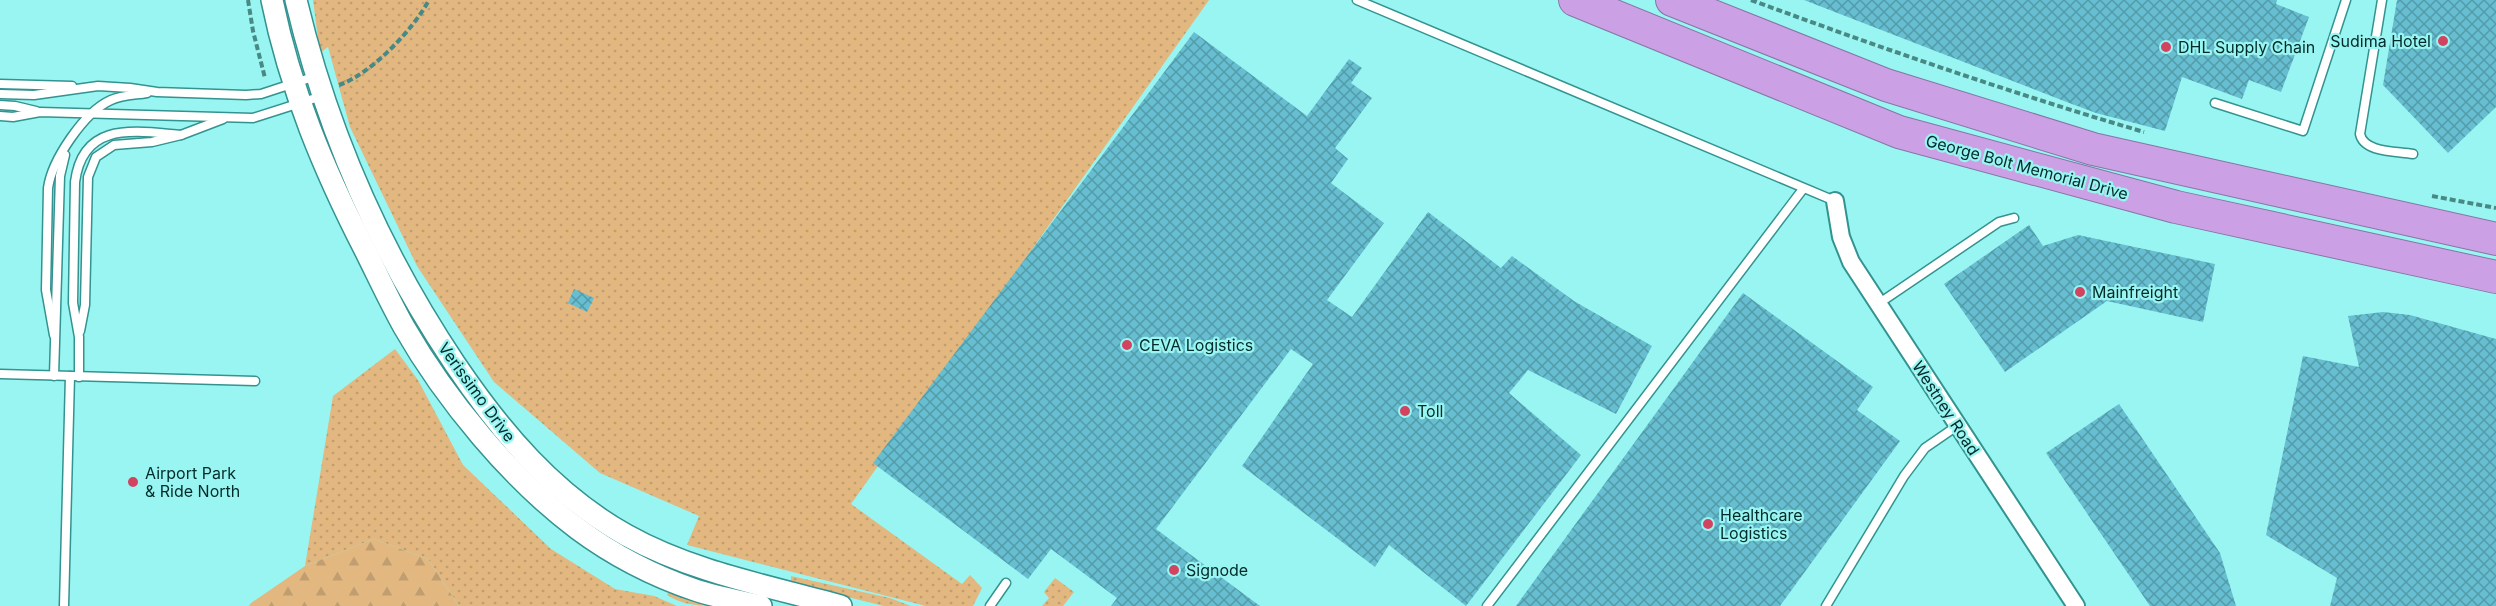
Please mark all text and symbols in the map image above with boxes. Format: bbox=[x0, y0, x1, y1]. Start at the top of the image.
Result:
place label: Sudima Hotel bbox=[2330, 31, 2431, 51]
marker: Sudima Hotel bbox=[2436, 34, 2450, 48]
place label: DHL Supply Chain bbox=[2178, 37, 2315, 57]
marker: DHL Supply Chain bbox=[2159, 40, 2173, 54]
street label: George Bolt Memorial Drive bbox=[1924, 130, 2130, 204]
place label: Mainfreight bbox=[2092, 282, 2178, 302]
marker: Mainfreight bbox=[2073, 285, 2087, 299]
place label: CEVA Logistics bbox=[1139, 335, 1253, 355]
street label: Verissimo Drive bbox=[434, 338, 520, 446]
marker: CEVA Logistics bbox=[1120, 338, 1134, 352]
street label: Westney Road bbox=[1908, 357, 1984, 459]
place label: Toll bbox=[1417, 401, 1443, 421]
marker: Toll bbox=[1398, 404, 1412, 418]
place label: Airport Park & Ride North bbox=[145, 463, 240, 501]
marker: Airport Park & Ride North bbox=[126, 475, 140, 489]
place label: Healthcare Logistics bbox=[1720, 505, 1803, 543]
marker: Healthcare Logistics bbox=[1701, 517, 1715, 531]
place label: Signode bbox=[1186, 560, 1248, 580]
marker: Signode bbox=[1167, 563, 1181, 577]

